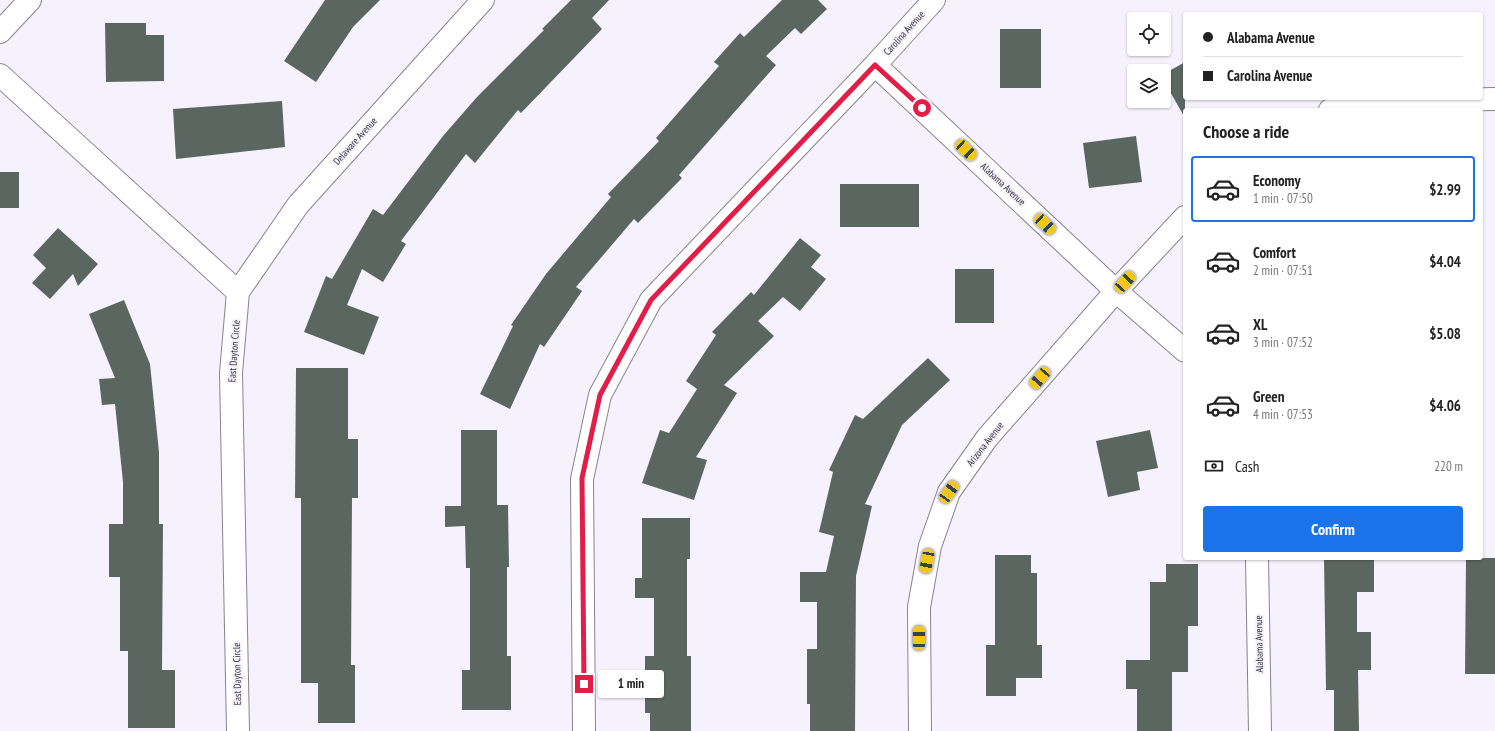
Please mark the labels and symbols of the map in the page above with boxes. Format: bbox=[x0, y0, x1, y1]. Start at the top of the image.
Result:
street label: Carolina Avenue bbox=[881, 8, 927, 58]
route start bbox=[913, 99, 931, 117]
street label: Delaware Avenue bbox=[330, 114, 380, 168]
car bbox=[953, 137, 979, 163]
street label: Alabama Avenue bbox=[978, 160, 1028, 208]
car bbox=[1032, 211, 1058, 237]
car bbox=[1112, 269, 1138, 295]
street label: East Dayton Circle bbox=[225, 319, 243, 383]
car bbox=[1028, 365, 1052, 391]
street label: Arizona Avenue bbox=[964, 419, 1006, 469]
car bbox=[937, 479, 961, 505]
car bbox=[919, 548, 935, 574]
street label: Alabama Avenue bbox=[1252, 615, 1266, 673]
car bbox=[913, 626, 925, 650]
street label: East Dayton Circle bbox=[230, 643, 244, 705]
callout: 1 min bbox=[598, 670, 664, 698]
route end bbox=[575, 675, 593, 693]

